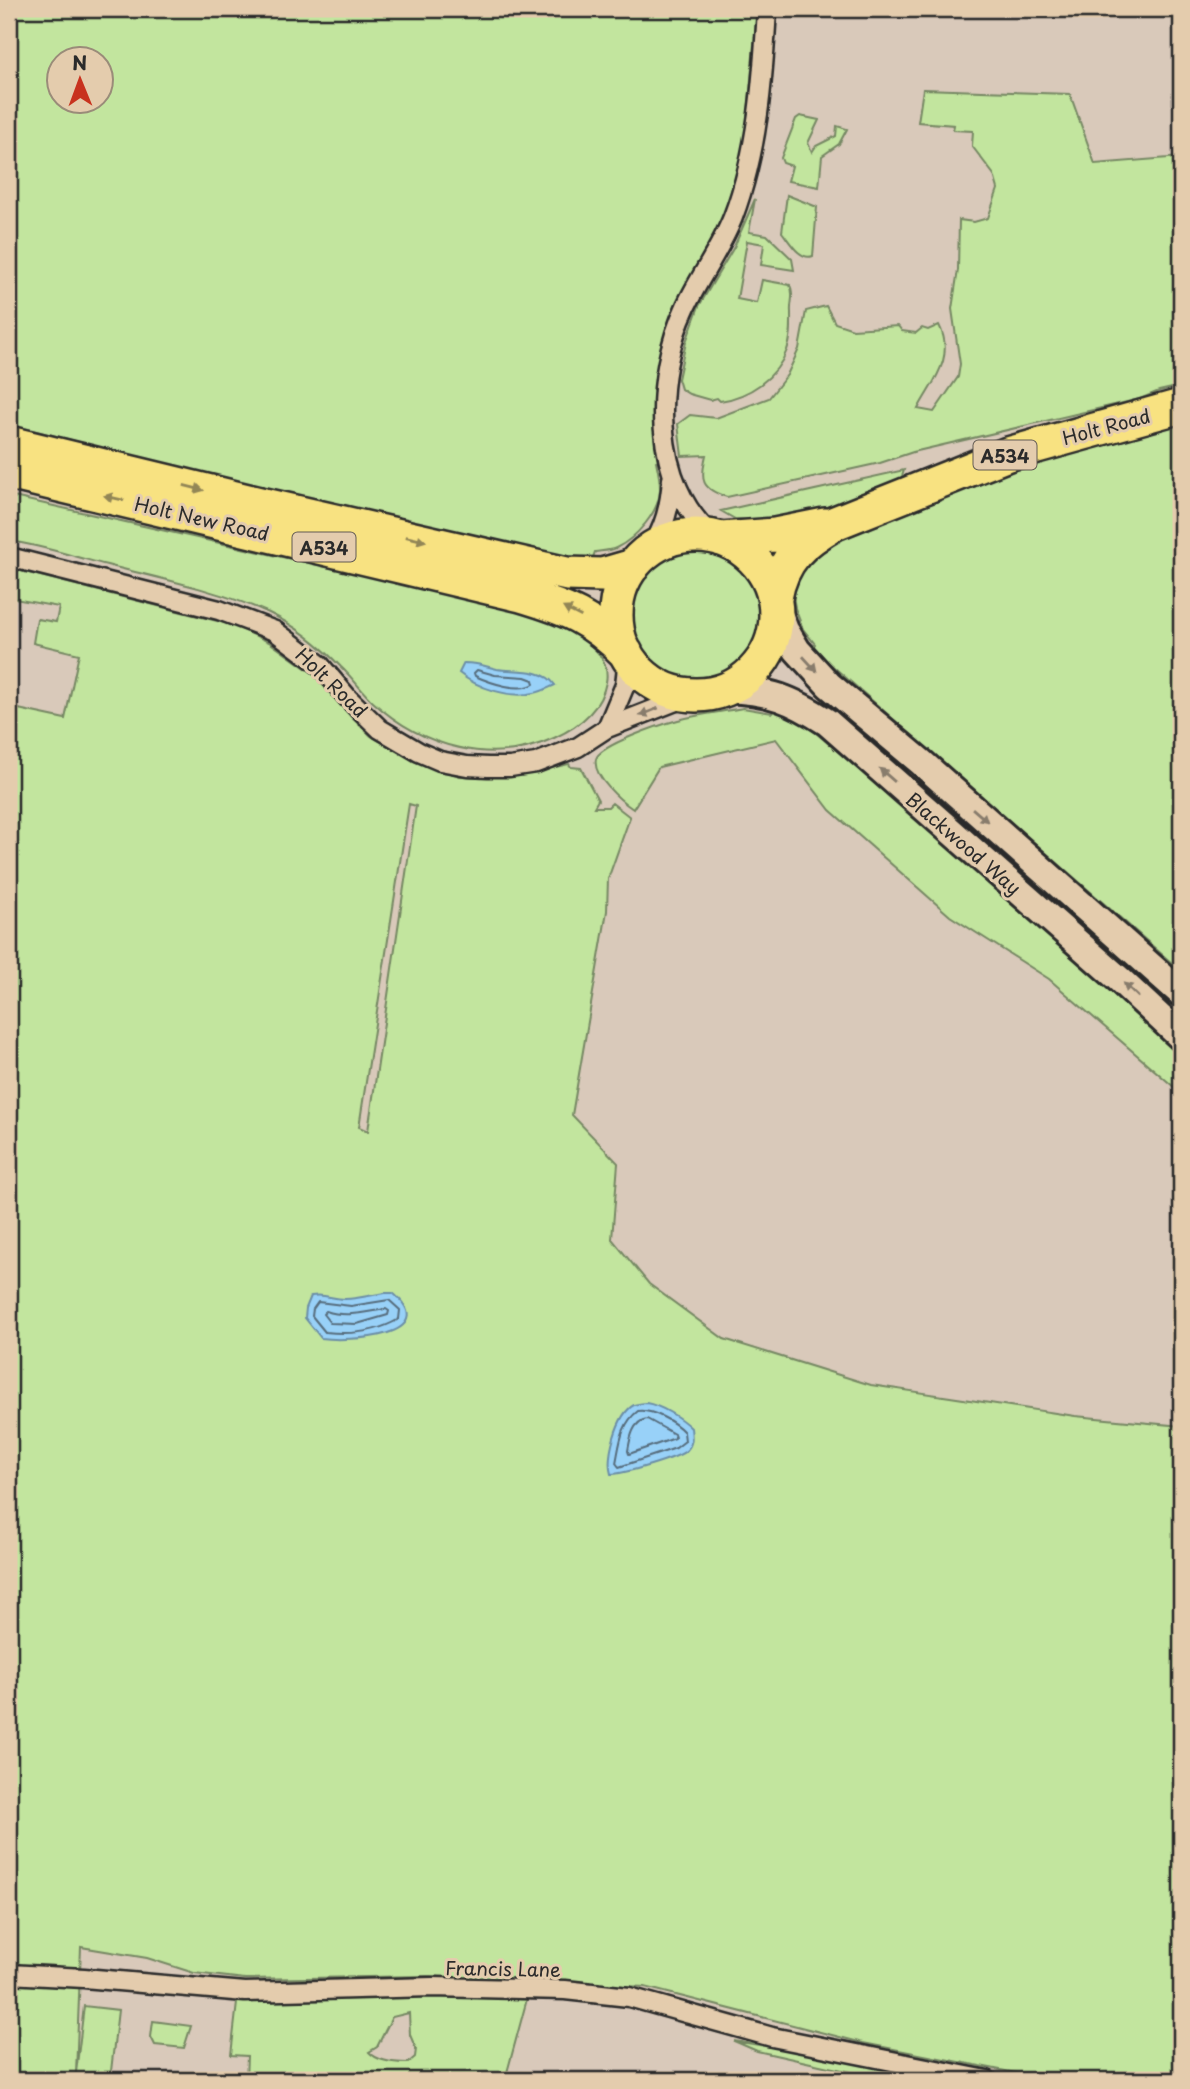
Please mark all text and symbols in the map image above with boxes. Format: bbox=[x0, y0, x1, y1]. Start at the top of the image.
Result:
north arrow bbox=[46, 46, 116, 116]
text: N bbox=[72, 48, 87, 76]
street label: Holt Road bbox=[1059, 401, 1153, 451]
road number: A534 bbox=[974, 440, 1036, 470]
one-way arrow bbox=[183, 483, 205, 494]
street label: Holt New Road bbox=[132, 489, 272, 547]
one-way arrow bbox=[103, 492, 125, 503]
road number: A534 bbox=[292, 532, 356, 562]
one-way arrow bbox=[405, 534, 427, 545]
one-way arrow bbox=[562, 607, 582, 618]
street label: Holt Road bbox=[290, 641, 374, 723]
one-way arrow bbox=[802, 656, 817, 673]
one-way arrow bbox=[638, 706, 659, 717]
one-way arrow bbox=[878, 767, 896, 783]
street label: Blackwood Way bbox=[900, 785, 1028, 901]
one-way arrow bbox=[972, 806, 989, 822]
one-way arrow bbox=[1123, 983, 1140, 999]
street label: Francis Lane bbox=[445, 1953, 561, 1983]

